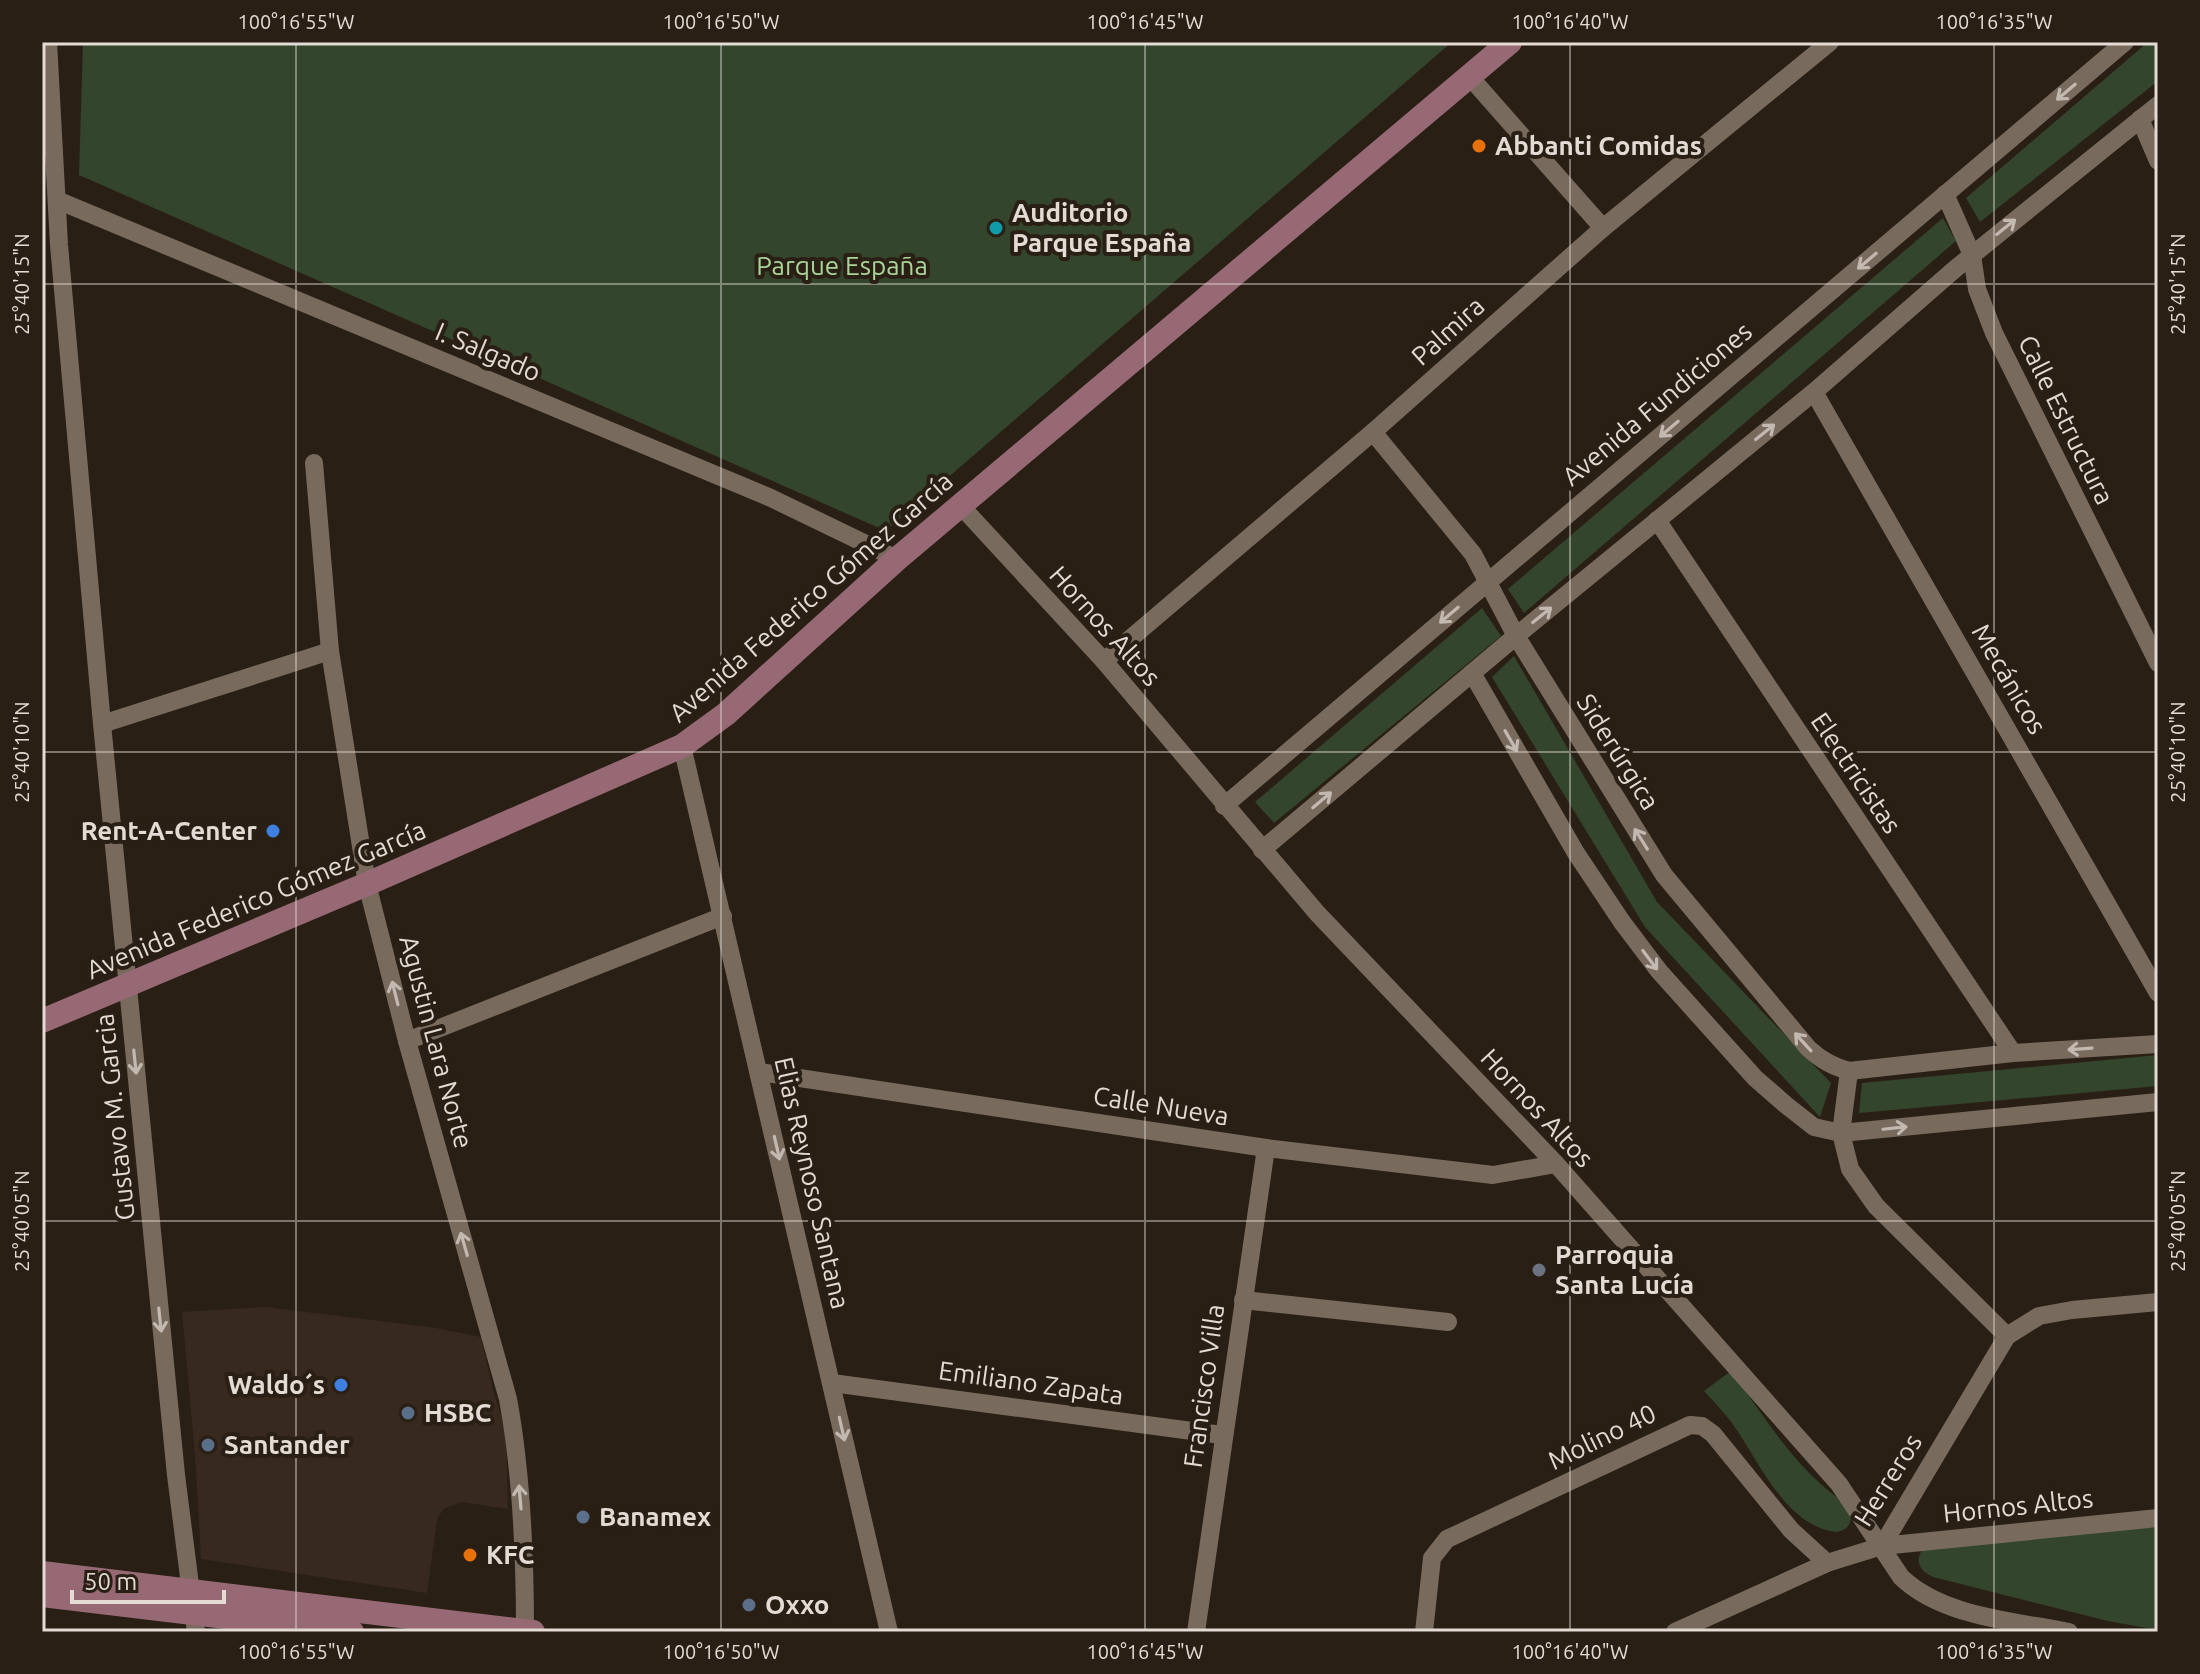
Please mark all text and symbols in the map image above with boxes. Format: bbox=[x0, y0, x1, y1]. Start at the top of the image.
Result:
text: 100°16'55"W bbox=[238, 10, 354, 33]
text: 100°16'50"W bbox=[663, 10, 779, 33]
text: 100°16'45"W bbox=[1087, 10, 1203, 33]
text: 100°16'40"W bbox=[1512, 10, 1628, 33]
text: 100°16'35"W bbox=[1936, 10, 2052, 33]
one-way arrow bbox=[2056, 83, 2076, 101]
place label: Abbanti Comidas bbox=[1495, 131, 1702, 160]
marker: Abbanti Comidas bbox=[1470, 137, 1488, 155]
place label: Auditorio Parque España bbox=[1012, 198, 1191, 257]
marker: Auditorio Parque España bbox=[987, 219, 1005, 237]
one-way arrow bbox=[1995, 219, 2016, 236]
text: 25°40'15"N bbox=[10, 233, 33, 335]
text: 25°40'15"N bbox=[2166, 233, 2189, 335]
park label: Parque España bbox=[756, 251, 928, 280]
one-way arrow bbox=[1857, 252, 1878, 270]
street label: Palmira bbox=[1405, 291, 1490, 371]
street label: I. Salgado bbox=[431, 316, 545, 387]
street label: Avenida Fundiciones bbox=[1556, 316, 1757, 491]
street label: Calle Estructura bbox=[2013, 331, 2120, 509]
one-way arrow bbox=[1659, 420, 1679, 438]
one-way arrow bbox=[1754, 423, 1775, 441]
street label: Avenida Federico Gómez García bbox=[663, 466, 958, 727]
street label: Hornos Altos bbox=[1044, 560, 1167, 691]
one-way arrow bbox=[1439, 606, 1460, 624]
one-way arrow bbox=[1531, 606, 1552, 623]
street label: Mecánicos bbox=[1966, 619, 2052, 739]
street label: Siderúrgica bbox=[1572, 689, 1665, 815]
text: 25°40'10"N bbox=[10, 701, 33, 803]
text: 25°40'10"N bbox=[2166, 701, 2189, 803]
street label: Electricistas bbox=[1806, 707, 1907, 838]
one-way arrow bbox=[1503, 729, 1519, 752]
one-way arrow bbox=[1311, 791, 1331, 809]
street label: Avenida Federico Gómez García bbox=[82, 815, 430, 984]
place label: Rent-A-Center bbox=[81, 816, 257, 845]
marker: Rent-A-Center bbox=[264, 822, 282, 840]
one-way arrow bbox=[1633, 828, 1649, 851]
street label: Agustin Lara Norte bbox=[394, 932, 479, 1151]
one-way arrow bbox=[1642, 949, 1659, 970]
one-way arrow bbox=[387, 981, 402, 1007]
street label: Gustavo M. Garcia bbox=[89, 1012, 140, 1222]
one-way arrow bbox=[1794, 1032, 1812, 1052]
one-way arrow bbox=[2067, 1042, 2094, 1057]
street label: Hornos Altos bbox=[1475, 1043, 1599, 1173]
one-way arrow bbox=[128, 1048, 143, 1074]
street label: Elias Reynoso Santana bbox=[769, 1054, 856, 1312]
street label: Calle Nueva bbox=[1091, 1080, 1231, 1131]
one-way arrow bbox=[1881, 1120, 1908, 1135]
one-way arrow bbox=[770, 1135, 785, 1161]
text: 25°40'05"N bbox=[10, 1170, 33, 1272]
text: 25°40'05"N bbox=[2166, 1170, 2189, 1272]
one-way arrow bbox=[456, 1231, 471, 1257]
place label: Parroquia Santa Lucía bbox=[1555, 1240, 1694, 1299]
marker: Parroquia Santa Lucía bbox=[1530, 1261, 1548, 1279]
street label: Francisco Villa bbox=[1178, 1302, 1229, 1470]
one-way arrow bbox=[153, 1306, 168, 1333]
street label: Emiliano Zapata bbox=[937, 1355, 1125, 1410]
place label: Waldo´s bbox=[228, 1370, 325, 1399]
marker: Waldo´s bbox=[332, 1376, 350, 1394]
place label: HSBC bbox=[424, 1398, 492, 1427]
street label: Molino 40 bbox=[1543, 1398, 1660, 1475]
marker: HSBC bbox=[399, 1404, 417, 1422]
one-way arrow bbox=[835, 1415, 850, 1441]
street label: Herreros bbox=[1848, 1428, 1927, 1531]
place label: Santander bbox=[224, 1430, 350, 1459]
marker: Santander bbox=[199, 1436, 217, 1454]
street label: Hornos Altos bbox=[1941, 1483, 2094, 1528]
one-way arrow bbox=[512, 1484, 527, 1511]
place label: Banamex bbox=[599, 1502, 711, 1531]
marker: Banamex bbox=[574, 1508, 592, 1526]
place label: KFC bbox=[486, 1540, 535, 1569]
marker: KFC bbox=[461, 1546, 479, 1564]
scale bar bbox=[72, 1554, 224, 1604]
text: 50 m bbox=[84, 1568, 137, 1595]
place label: Oxxo bbox=[765, 1590, 830, 1619]
marker: Oxxo bbox=[740, 1596, 758, 1614]
text: 100°16'55"W bbox=[238, 1640, 354, 1663]
text: 100°16'50"W bbox=[663, 1640, 779, 1663]
text: 100°16'45"W bbox=[1087, 1640, 1203, 1663]
text: 100°16'40"W bbox=[1512, 1640, 1628, 1663]
text: 100°16'35"W bbox=[1936, 1640, 2052, 1663]

